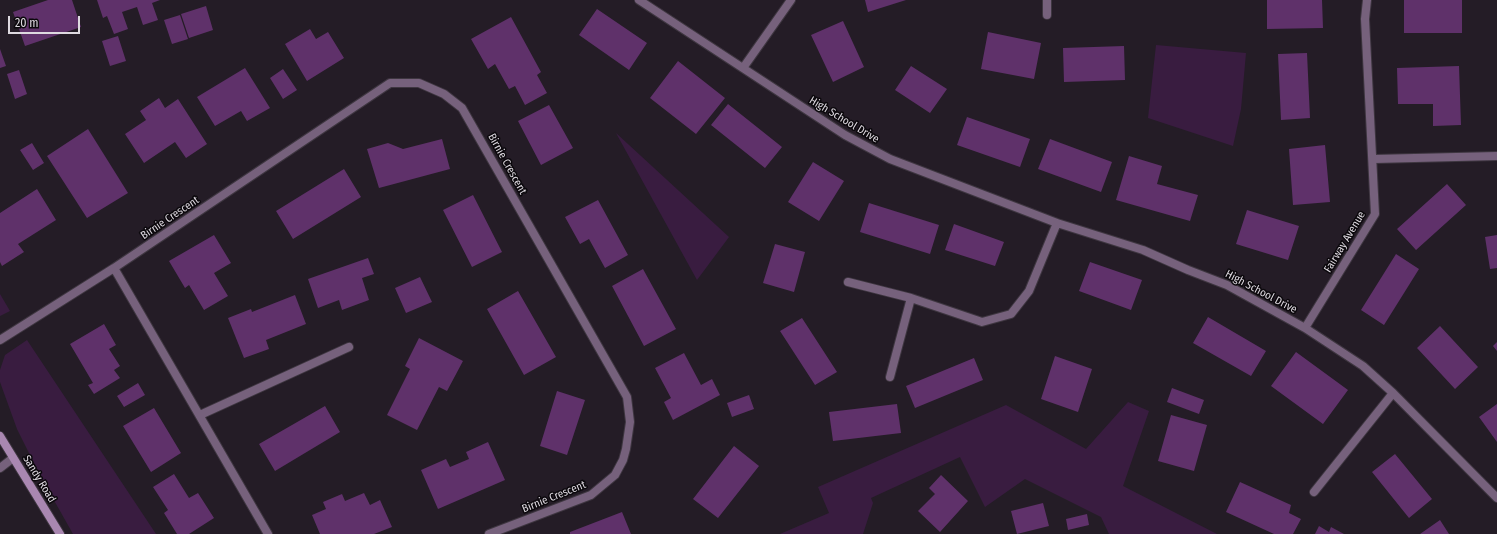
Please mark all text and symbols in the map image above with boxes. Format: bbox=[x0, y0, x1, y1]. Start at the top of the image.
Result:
scale bar bbox=[10, 8, 82, 34]
text: 20 m bbox=[15, 16, 39, 30]
street label: High School Drive bbox=[807, 94, 881, 146]
street label: Birnie Crescent bbox=[485, 131, 529, 197]
street label: Birnie Crescent bbox=[138, 194, 202, 242]
street label: Fairway Avenue bbox=[1322, 209, 1368, 275]
street label: High School Drive bbox=[1223, 268, 1299, 316]
street label: Sandy Road bbox=[20, 453, 58, 505]
street label: Birnie Crescent bbox=[520, 478, 588, 516]

